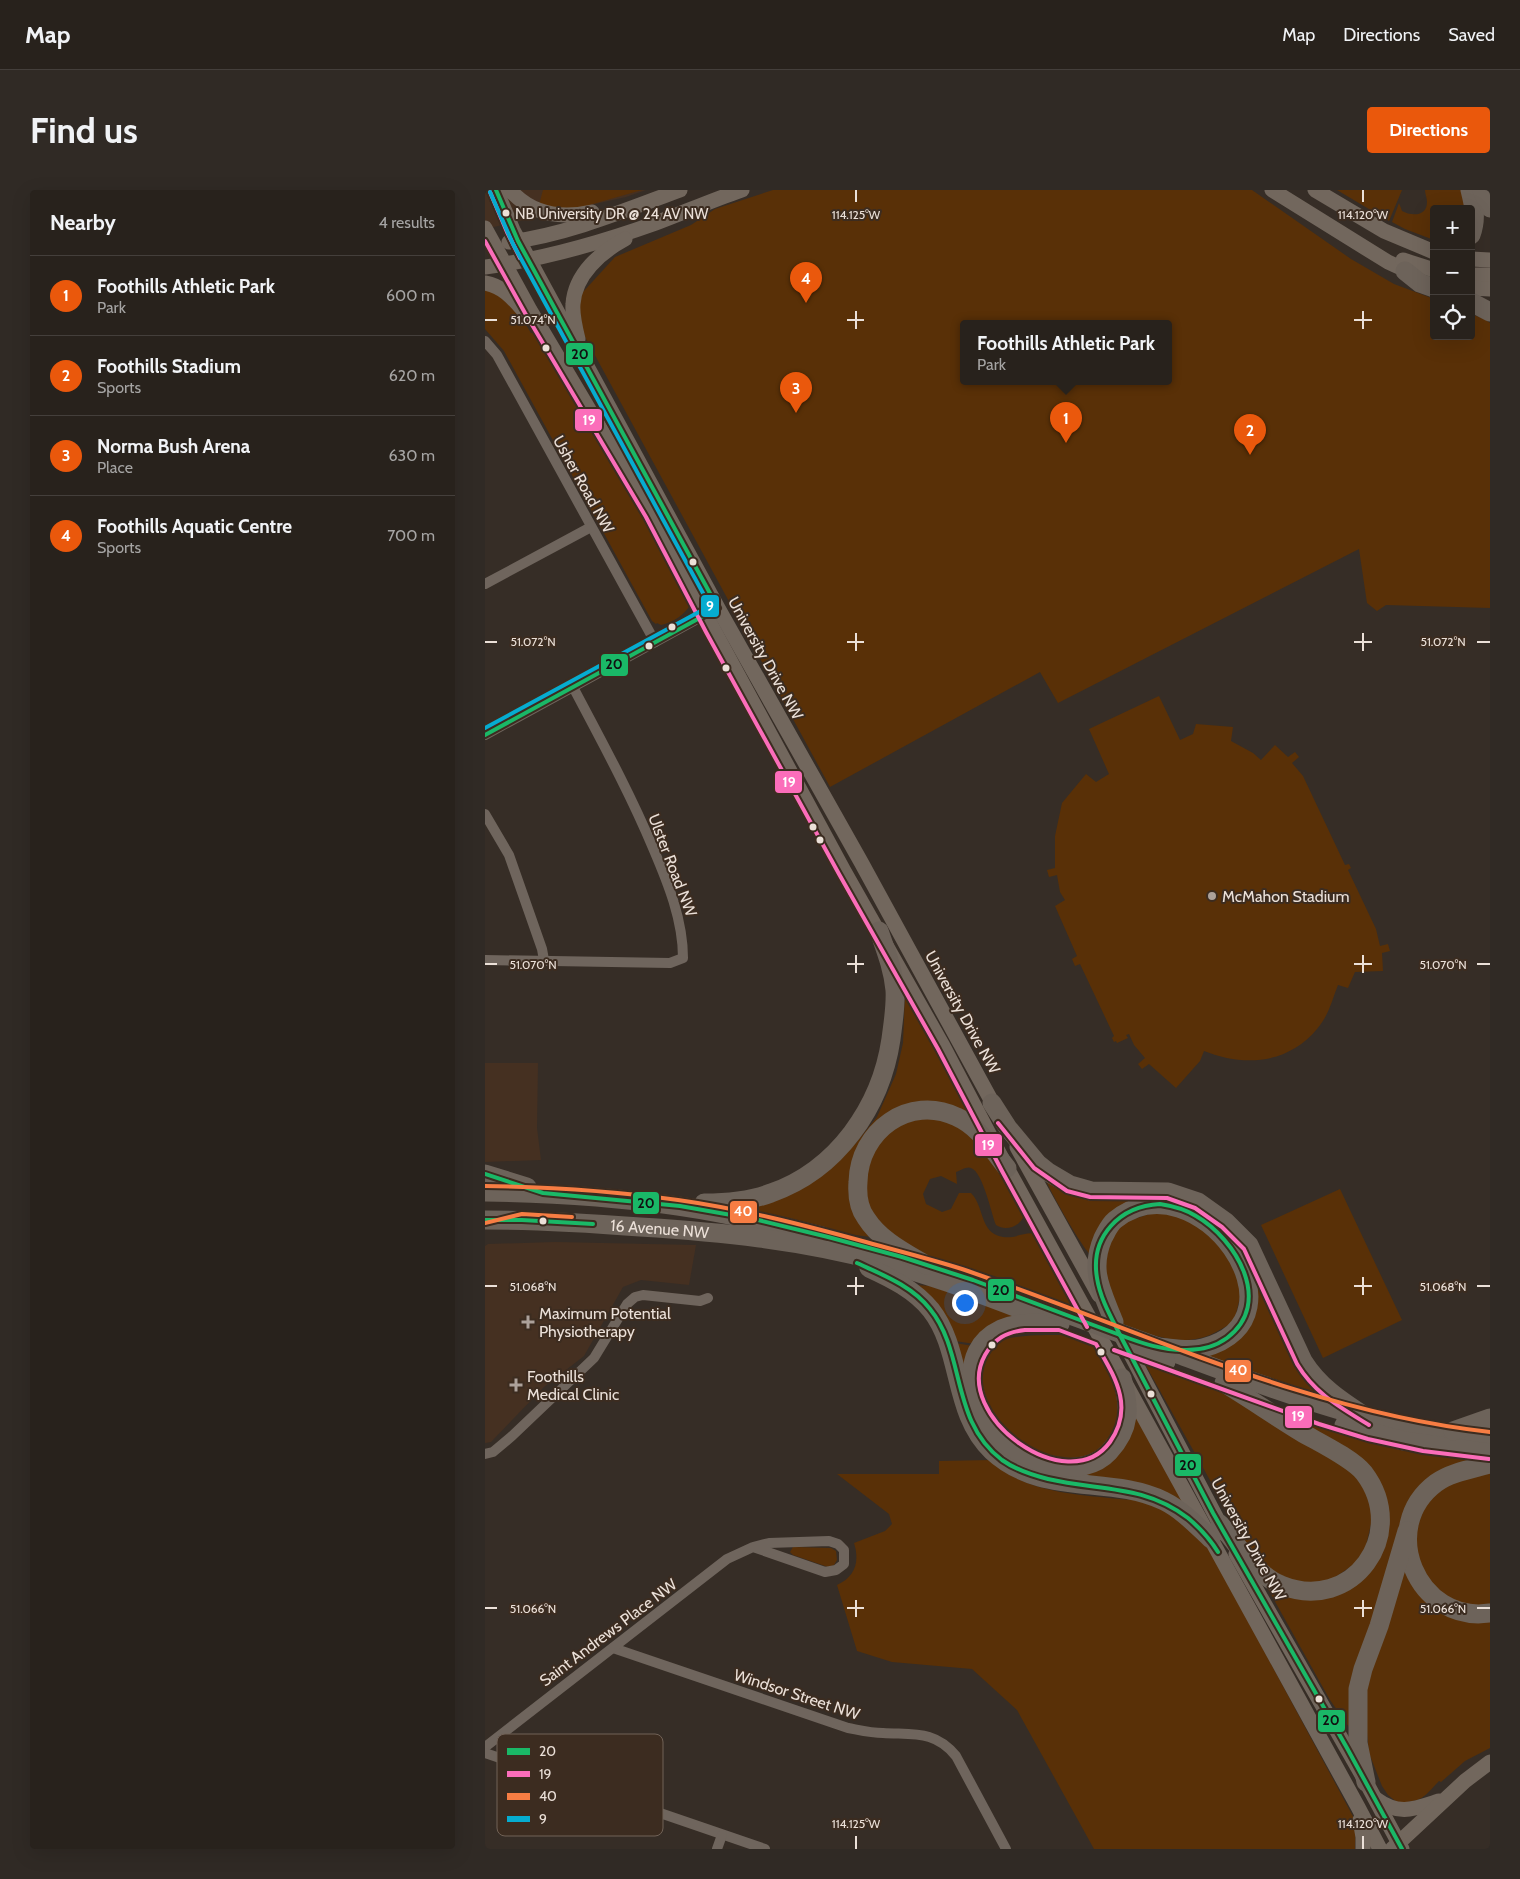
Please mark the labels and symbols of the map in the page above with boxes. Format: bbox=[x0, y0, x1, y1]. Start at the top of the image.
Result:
place label: NB University DR @ 24 AV NW bbox=[515, 205, 709, 223]
text: 114.125°W bbox=[832, 207, 881, 222]
text: 114.120°W bbox=[1338, 207, 1389, 222]
marker: NB University DR @ 24 AV NW bbox=[501, 208, 511, 218]
pin: 4 bbox=[790, 262, 822, 303]
text: 51.074°N bbox=[510, 312, 556, 327]
line badge: 20 bbox=[565, 342, 594, 366]
unlabelled marker bbox=[541, 343, 551, 353]
text: 20 bbox=[571, 345, 589, 363]
pin: 3 bbox=[780, 372, 812, 413]
pin: 1 bbox=[1050, 402, 1082, 443]
line badge: 19 bbox=[574, 408, 603, 432]
text: 19 bbox=[582, 411, 596, 429]
pin: 2 bbox=[1234, 414, 1266, 455]
street label: Usher Road NW bbox=[549, 432, 619, 537]
unlabelled marker bbox=[688, 557, 698, 567]
street label: University Drive NW bbox=[724, 593, 808, 724]
line badge: 9 bbox=[700, 594, 720, 618]
text: 9 bbox=[706, 597, 714, 615]
unlabelled marker bbox=[667, 622, 677, 632]
text: 51.072°N bbox=[510, 634, 556, 649]
text: 51.072°N bbox=[1420, 634, 1466, 649]
unlabelled marker bbox=[644, 641, 654, 651]
line badge: 20 bbox=[600, 653, 629, 677]
text: 20 bbox=[605, 655, 623, 673]
unlabelled marker bbox=[721, 663, 731, 673]
line badge: 19 bbox=[774, 770, 803, 794]
text: 19 bbox=[782, 773, 796, 791]
street label: Ulster Road NW bbox=[644, 811, 701, 920]
unlabelled marker bbox=[808, 822, 818, 832]
unlabelled marker bbox=[815, 835, 825, 845]
place label: McMahon Stadium bbox=[1222, 887, 1349, 906]
marker: McMahon Stadium bbox=[1206, 890, 1218, 902]
street label: University Drive NW bbox=[921, 947, 1005, 1078]
text: 51.070°N bbox=[509, 957, 557, 972]
text: 51.070°N bbox=[1419, 957, 1467, 972]
line badge: 19 bbox=[974, 1133, 1003, 1157]
text: 19 bbox=[981, 1136, 995, 1154]
line badge: 20 bbox=[632, 1191, 660, 1215]
text: 20 bbox=[637, 1194, 655, 1212]
line badge: 40 bbox=[729, 1200, 758, 1224]
text: 40 bbox=[734, 1202, 752, 1220]
unlabelled marker bbox=[538, 1216, 548, 1226]
street label: 16 Avenue NW bbox=[610, 1216, 711, 1242]
line badge: 20 bbox=[987, 1278, 1015, 1302]
text: 51.068°N bbox=[509, 1279, 557, 1294]
text: 51.068°N bbox=[1419, 1279, 1467, 1294]
text: 20 bbox=[992, 1281, 1010, 1299]
your location bbox=[952, 1290, 978, 1316]
place label: Maximum Potential Physiotherapy bbox=[539, 1304, 671, 1341]
marker: Maximum Potential Physiotherapy bbox=[521, 1315, 535, 1329]
unlabelled marker bbox=[987, 1340, 997, 1350]
unlabelled marker bbox=[1096, 1347, 1106, 1357]
line badge: 40 bbox=[1224, 1359, 1252, 1383]
text: 40 bbox=[1229, 1361, 1247, 1379]
place label: Foothills Medical Clinic bbox=[527, 1367, 619, 1404]
marker: Foothills Medical Clinic bbox=[509, 1378, 523, 1392]
unlabelled marker bbox=[1146, 1389, 1156, 1399]
line badge: 19 bbox=[1284, 1405, 1313, 1429]
text: 19 bbox=[1291, 1407, 1305, 1425]
line badge: 20 bbox=[1174, 1453, 1202, 1477]
text: 20 bbox=[1179, 1456, 1197, 1474]
street label: University Drive NW bbox=[1207, 1474, 1291, 1605]
street label: Saint Andrews Place NW bbox=[536, 1574, 681, 1690]
text: 51.066°N bbox=[510, 1601, 556, 1616]
text: 51.066°N bbox=[1420, 1601, 1466, 1616]
street label: Windsor Street NW bbox=[731, 1665, 863, 1724]
unlabelled marker bbox=[1314, 1694, 1324, 1704]
line badge: 20 bbox=[1317, 1709, 1346, 1733]
text: 20 bbox=[1322, 1711, 1340, 1729]
legend bbox=[497, 1734, 663, 1836]
text: 20 bbox=[539, 1742, 556, 1760]
text: 19 bbox=[539, 1765, 552, 1783]
text: 40 bbox=[539, 1787, 557, 1805]
text: 9 bbox=[539, 1810, 547, 1828]
text: 114.125°W bbox=[832, 1816, 881, 1831]
text: 114.120°W bbox=[1338, 1816, 1389, 1831]

